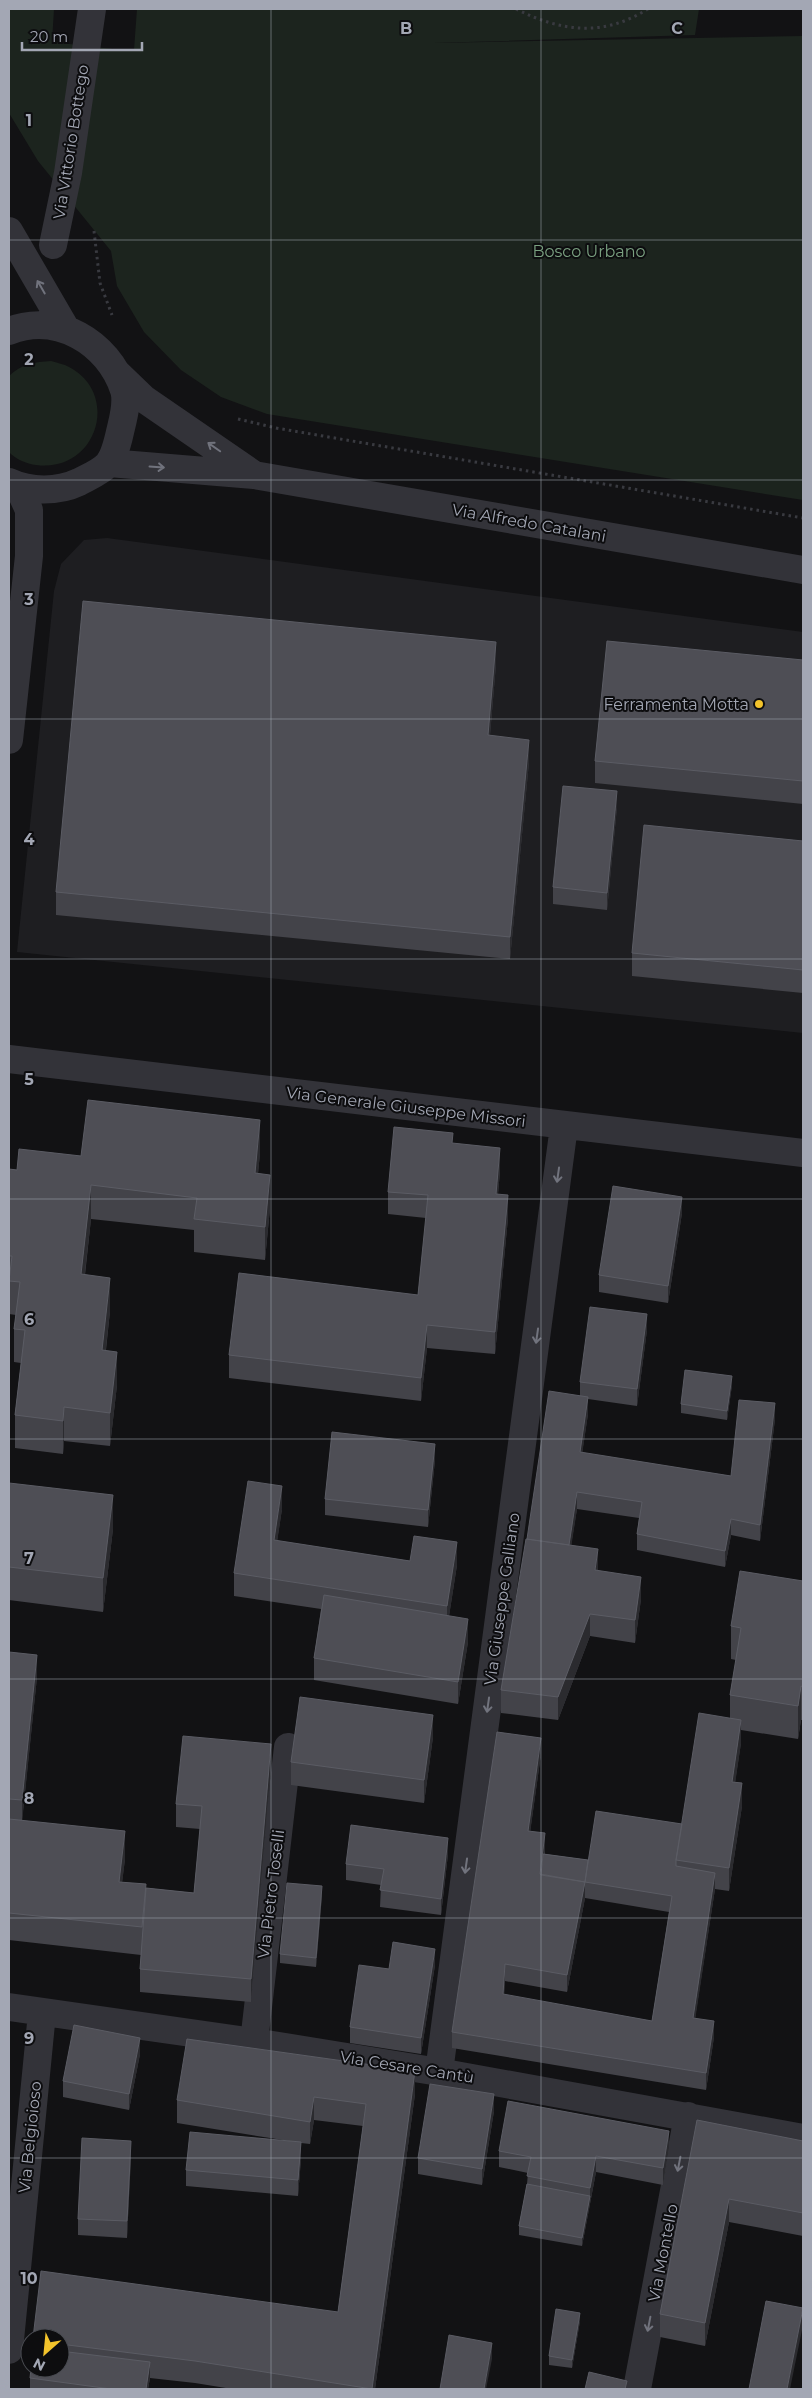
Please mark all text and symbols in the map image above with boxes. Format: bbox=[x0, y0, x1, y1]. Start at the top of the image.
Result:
text: B bbox=[400, 19, 412, 38]
text: C bbox=[671, 19, 683, 38]
scale bar bbox=[22, 20, 142, 52]
text: 20 m bbox=[30, 27, 68, 46]
street label: Via Vittorio Bottego bbox=[49, 63, 93, 221]
text: 1 bbox=[26, 111, 32, 130]
park label: Bosco Urbano bbox=[532, 242, 646, 261]
one-way arrow bbox=[36, 280, 46, 294]
text: 2 bbox=[24, 350, 34, 369]
one-way arrow bbox=[207, 442, 221, 452]
one-way arrow bbox=[149, 462, 165, 472]
street label: Via Alfredo Catalani bbox=[450, 500, 608, 546]
text: 3 bbox=[23, 590, 34, 609]
place label: Ferramenta Motta bbox=[604, 695, 749, 714]
marker: Ferramenta Motta bbox=[753, 698, 765, 710]
text: 4 bbox=[23, 830, 35, 849]
text: 5 bbox=[24, 1070, 34, 1089]
street label: Via Generale Giuseppe Missori bbox=[285, 1083, 527, 1131]
one-way arrow bbox=[553, 1166, 563, 1182]
text: 6 bbox=[24, 1310, 34, 1329]
one-way arrow bbox=[531, 1328, 541, 1344]
street label: Via Giuseppe Galliano bbox=[480, 1511, 524, 1687]
text: 7 bbox=[24, 1549, 34, 1568]
one-way arrow bbox=[482, 1697, 492, 1713]
text: 8 bbox=[24, 1789, 34, 1808]
street label: Via Pietro Toselli bbox=[254, 1828, 288, 1960]
one-way arrow bbox=[461, 1858, 471, 1874]
text: 9 bbox=[24, 2029, 34, 2048]
street label: Via Cesare Cantù bbox=[339, 2047, 475, 2087]
street label: Via Belgioioso bbox=[15, 2080, 45, 2194]
one-way arrow bbox=[674, 2156, 683, 2172]
street label: Via Montello bbox=[644, 2202, 682, 2304]
text: 10 bbox=[20, 2269, 38, 2288]
one-way arrow bbox=[644, 2316, 654, 2332]
north arrow bbox=[20, 2328, 70, 2378]
text: N bbox=[30, 2354, 48, 2375]

